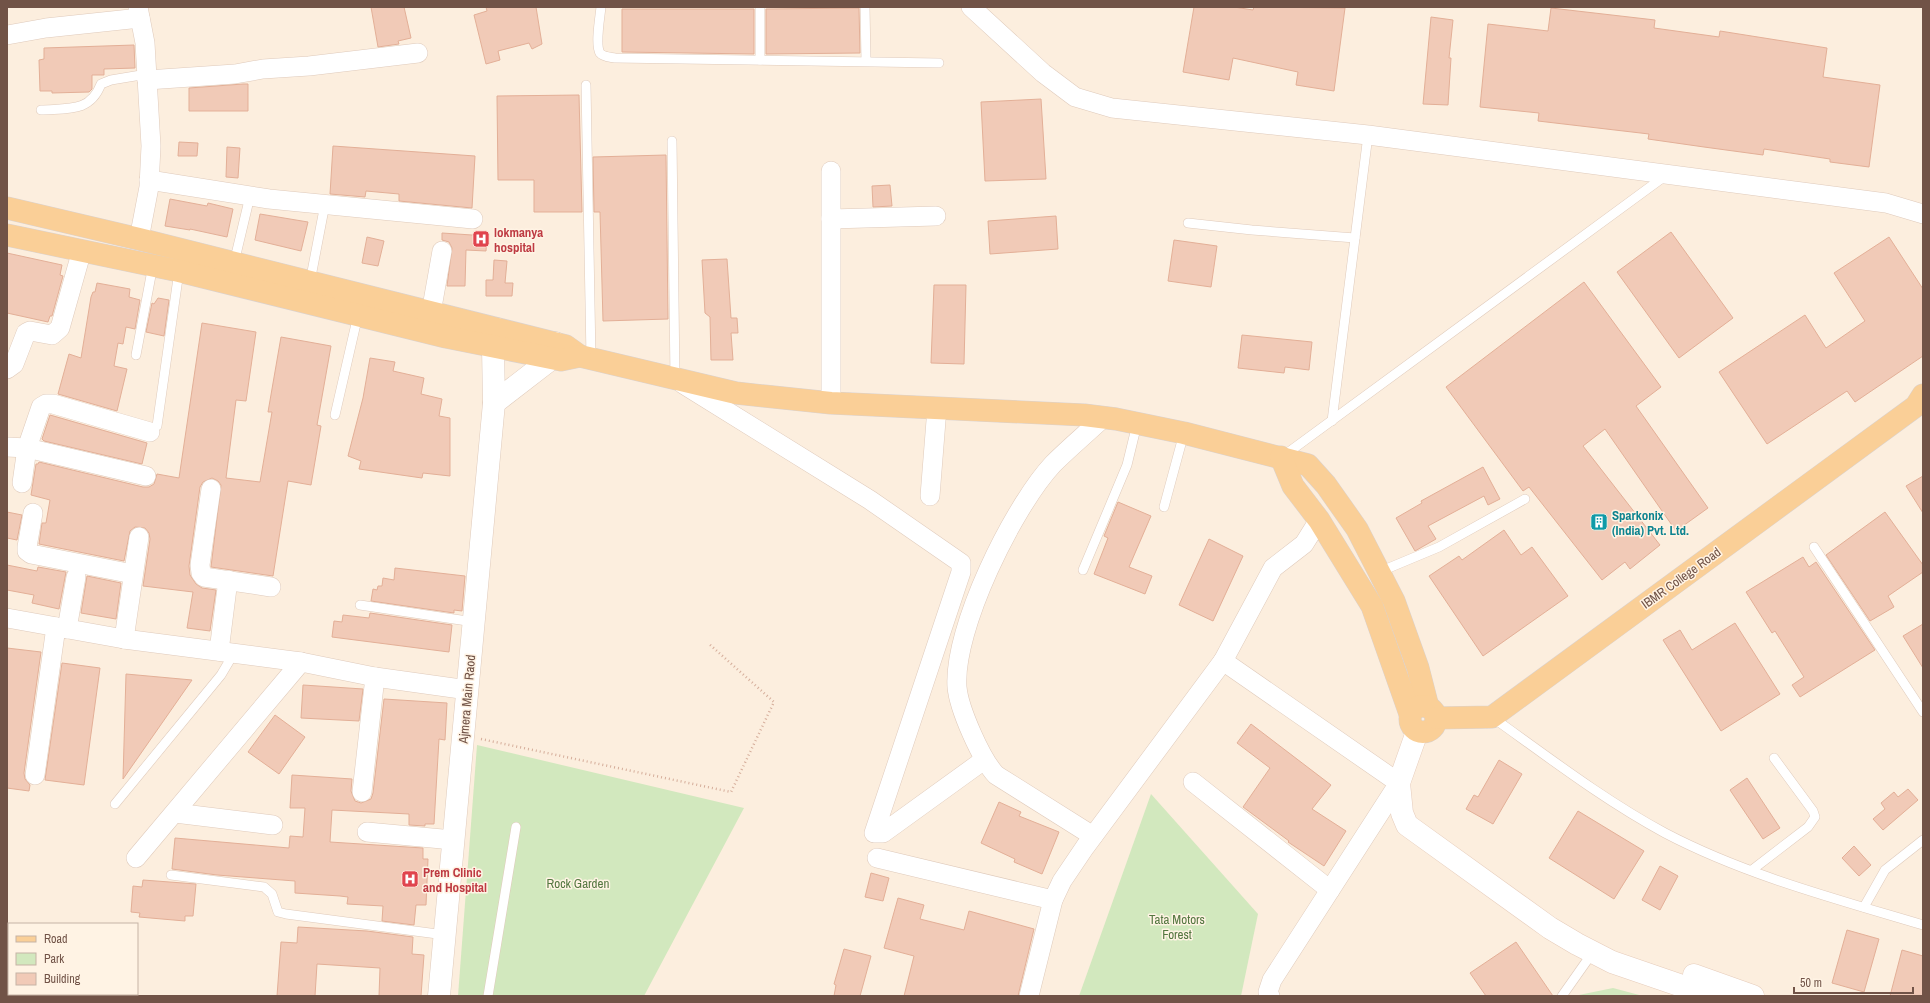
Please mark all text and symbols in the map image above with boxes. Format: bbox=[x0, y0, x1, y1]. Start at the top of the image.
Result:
place label: lokmanya hospital bbox=[494, 224, 543, 256]
hospital icon: lokmanya hospital bbox=[471, 229, 491, 249]
place label: Sparkonix (India) Pvt. Ltd. bbox=[1612, 507, 1689, 539]
building icon: Sparkonix (India) Pvt. Ltd. bbox=[1589, 512, 1609, 532]
street label: IBMR College Road bbox=[1638, 543, 1724, 613]
street label: Ajmera Main Raod bbox=[455, 654, 479, 745]
place label: Prem Clinic and Hospital bbox=[423, 864, 487, 896]
hospital icon: Prem Clinic and Hospital bbox=[400, 869, 420, 889]
park label: Rock Garden bbox=[547, 875, 609, 892]
park label: Tata Motors Forest bbox=[1149, 911, 1205, 943]
legend bbox=[8, 923, 138, 995]
text: Road bbox=[44, 931, 68, 947]
text: Park bbox=[44, 951, 64, 967]
scale bar bbox=[1794, 969, 1913, 995]
text: Building bbox=[44, 971, 81, 987]
text: 50 m bbox=[1800, 975, 1822, 991]

